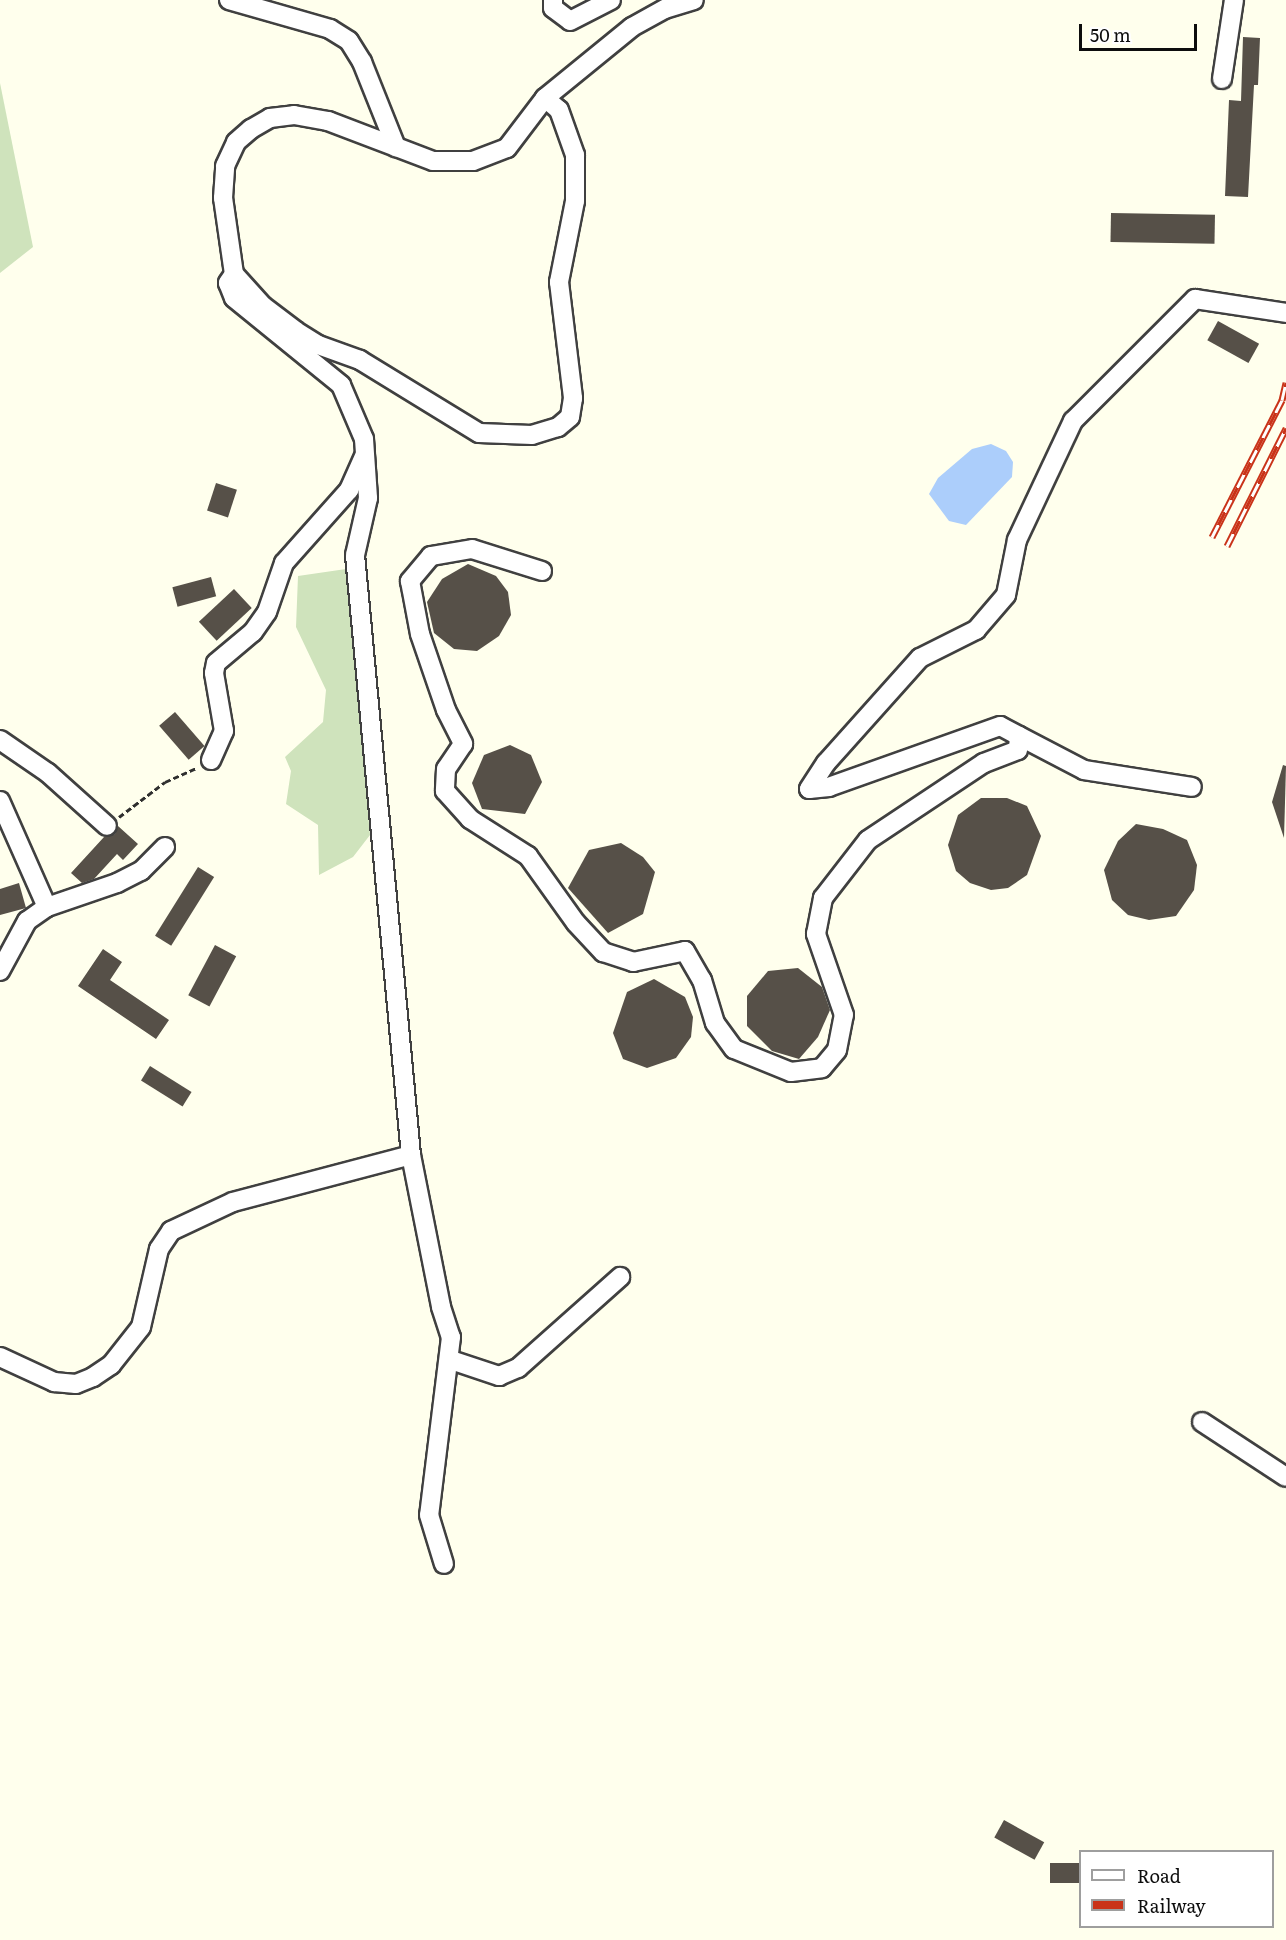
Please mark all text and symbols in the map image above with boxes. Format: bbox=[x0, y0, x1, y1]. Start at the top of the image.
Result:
scale bar bbox=[1082, 12, 1200, 50]
text: 50 m bbox=[1090, 21, 1131, 48]
legend bbox=[1079, 1850, 1274, 1928]
text: Road bbox=[1137, 1862, 1181, 1889]
text: Railway bbox=[1137, 1892, 1206, 1919]

